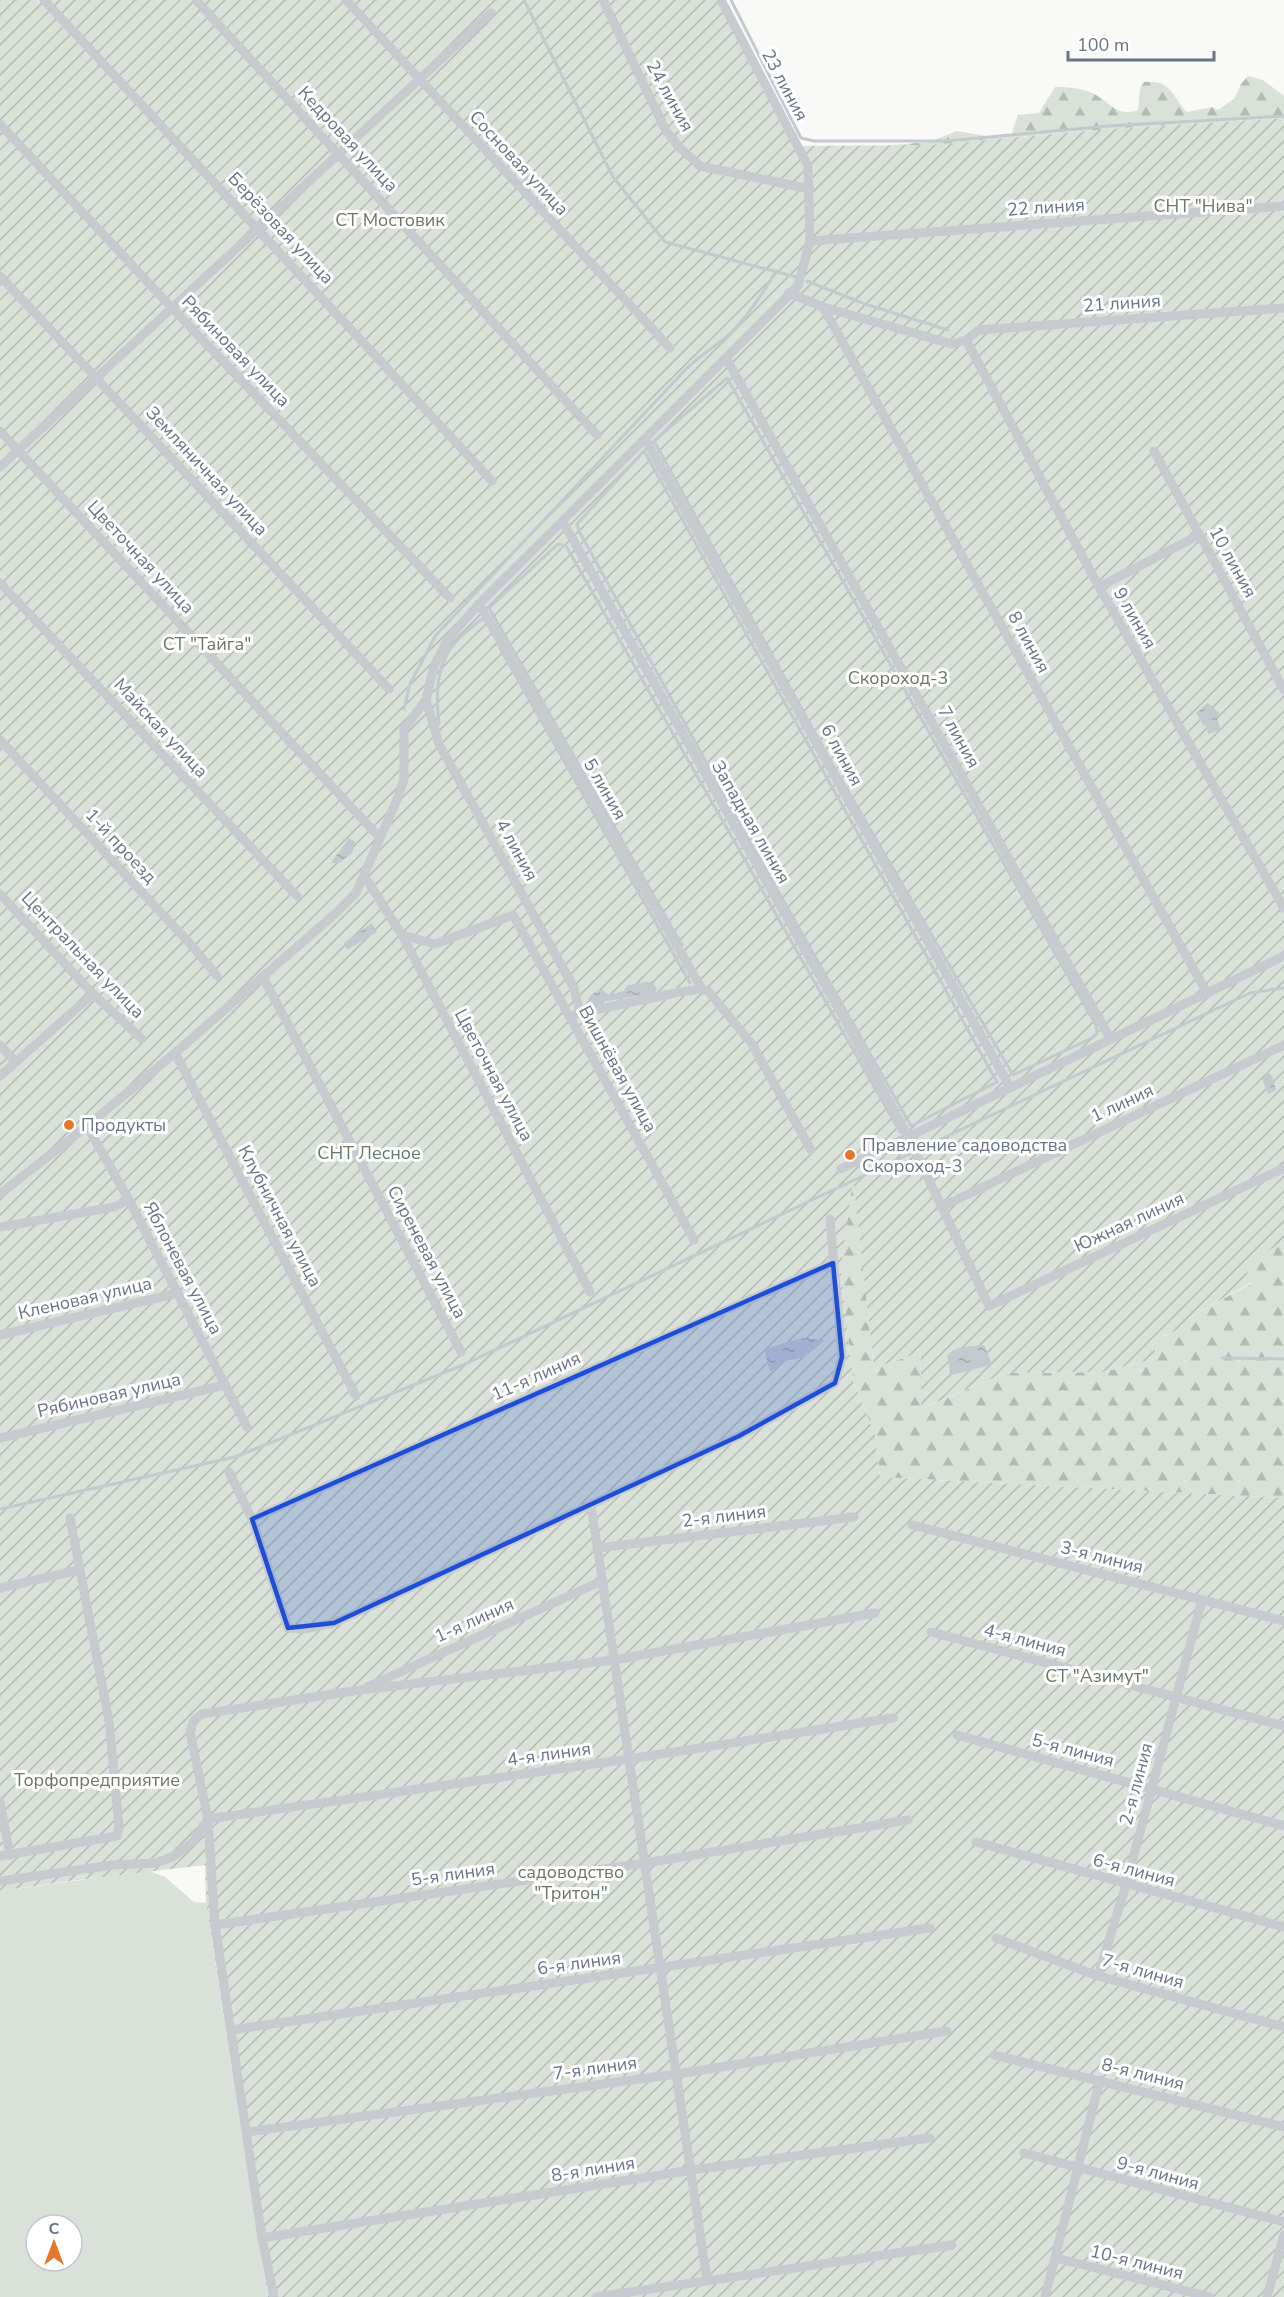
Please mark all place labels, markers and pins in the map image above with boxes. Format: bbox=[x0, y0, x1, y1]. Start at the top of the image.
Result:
place label: Продукты bbox=[81, 1113, 166, 1137]
marker: Продукты bbox=[62, 1118, 76, 1132]
place label: Правление садоводства Скороход-3 bbox=[862, 1133, 1067, 1178]
marker: Правление садоводства Скороход-3 bbox=[843, 1148, 857, 1162]

